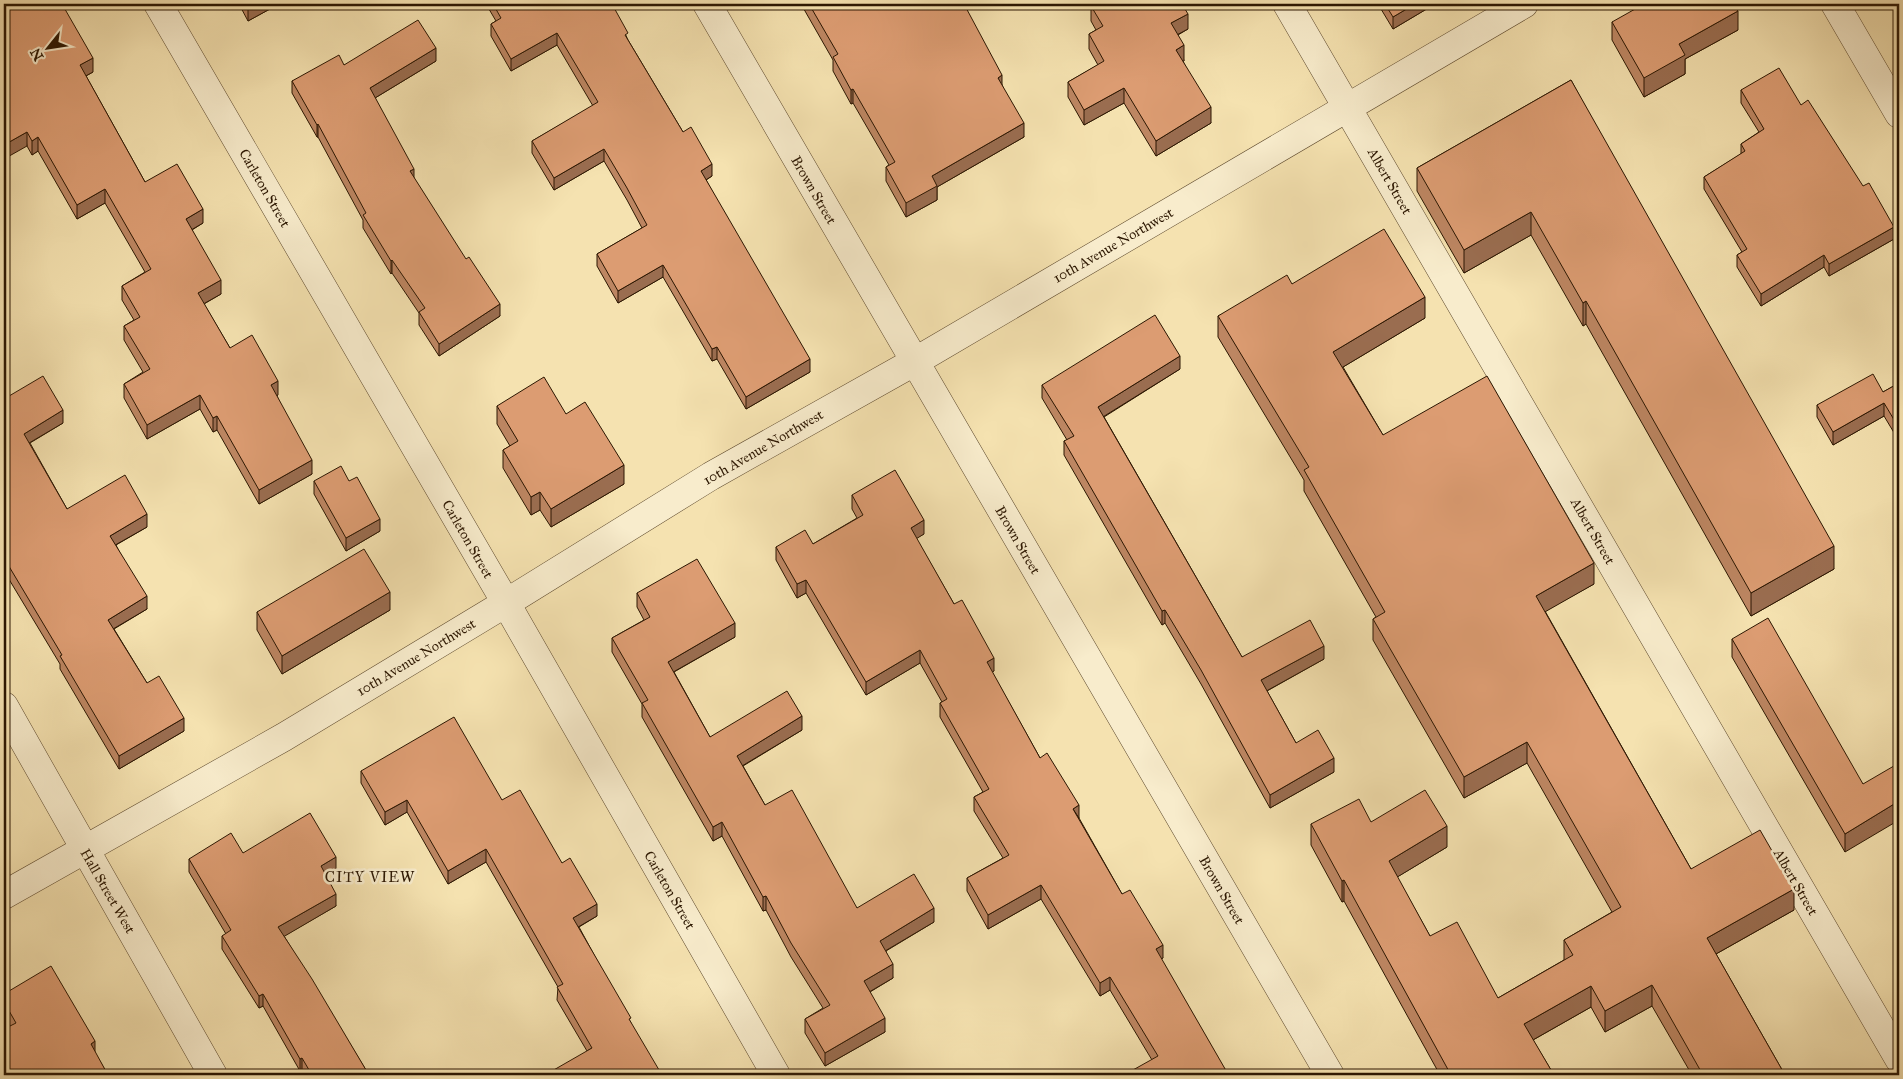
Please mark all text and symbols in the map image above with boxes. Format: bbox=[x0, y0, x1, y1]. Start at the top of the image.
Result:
north arrow bbox=[22, 22, 72, 72]
text: N bbox=[27, 45, 48, 64]
street label: Albert Street bbox=[1363, 144, 1415, 218]
street label: Carleton Street bbox=[235, 146, 294, 231]
street label: Brown Street bbox=[787, 153, 840, 227]
street label: 10th Avenue Northwest bbox=[1050, 204, 1176, 287]
street label: 10th Avenue Northwest bbox=[700, 406, 826, 489]
street label: Albert Street bbox=[1566, 494, 1618, 568]
street label: Carleton Street bbox=[438, 497, 497, 582]
street label: Brown Street bbox=[991, 503, 1044, 577]
street label: 10th Avenue Northwest bbox=[354, 615, 479, 700]
street label: Albert Street bbox=[1769, 845, 1821, 919]
street label: Hall Street West bbox=[76, 846, 139, 937]
street label: Carleton Street bbox=[640, 848, 699, 933]
street label: Brown Street bbox=[1195, 853, 1248, 927]
district label: CITY VIEW bbox=[325, 868, 415, 886]

